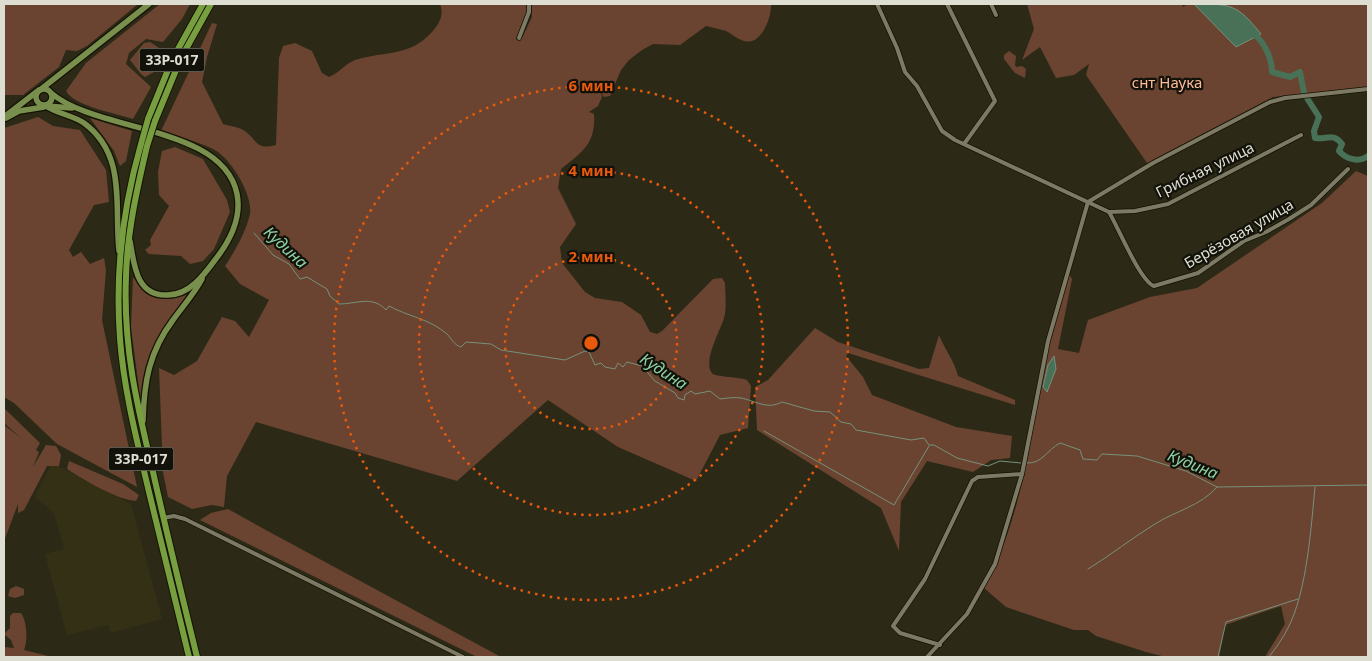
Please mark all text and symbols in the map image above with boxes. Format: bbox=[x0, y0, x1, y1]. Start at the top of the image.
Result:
road number: 33Р-017 bbox=[140, 48, 204, 72]
park label: снт Наука bbox=[1132, 72, 1202, 92]
text: 6 мин bbox=[569, 75, 614, 95]
street label: Грибная улица bbox=[1152, 137, 1257, 202]
text: 4 мин bbox=[569, 160, 614, 180]
street label: Берёзовая улица bbox=[1180, 194, 1297, 273]
water label: Кудина bbox=[259, 221, 313, 273]
text: 2 мин bbox=[569, 246, 614, 266]
centre of rings bbox=[582, 334, 600, 352]
water label: Кудина bbox=[636, 348, 692, 394]
water label: Кудина bbox=[1165, 444, 1221, 484]
road number: 33Р-017 bbox=[108, 448, 174, 470]

